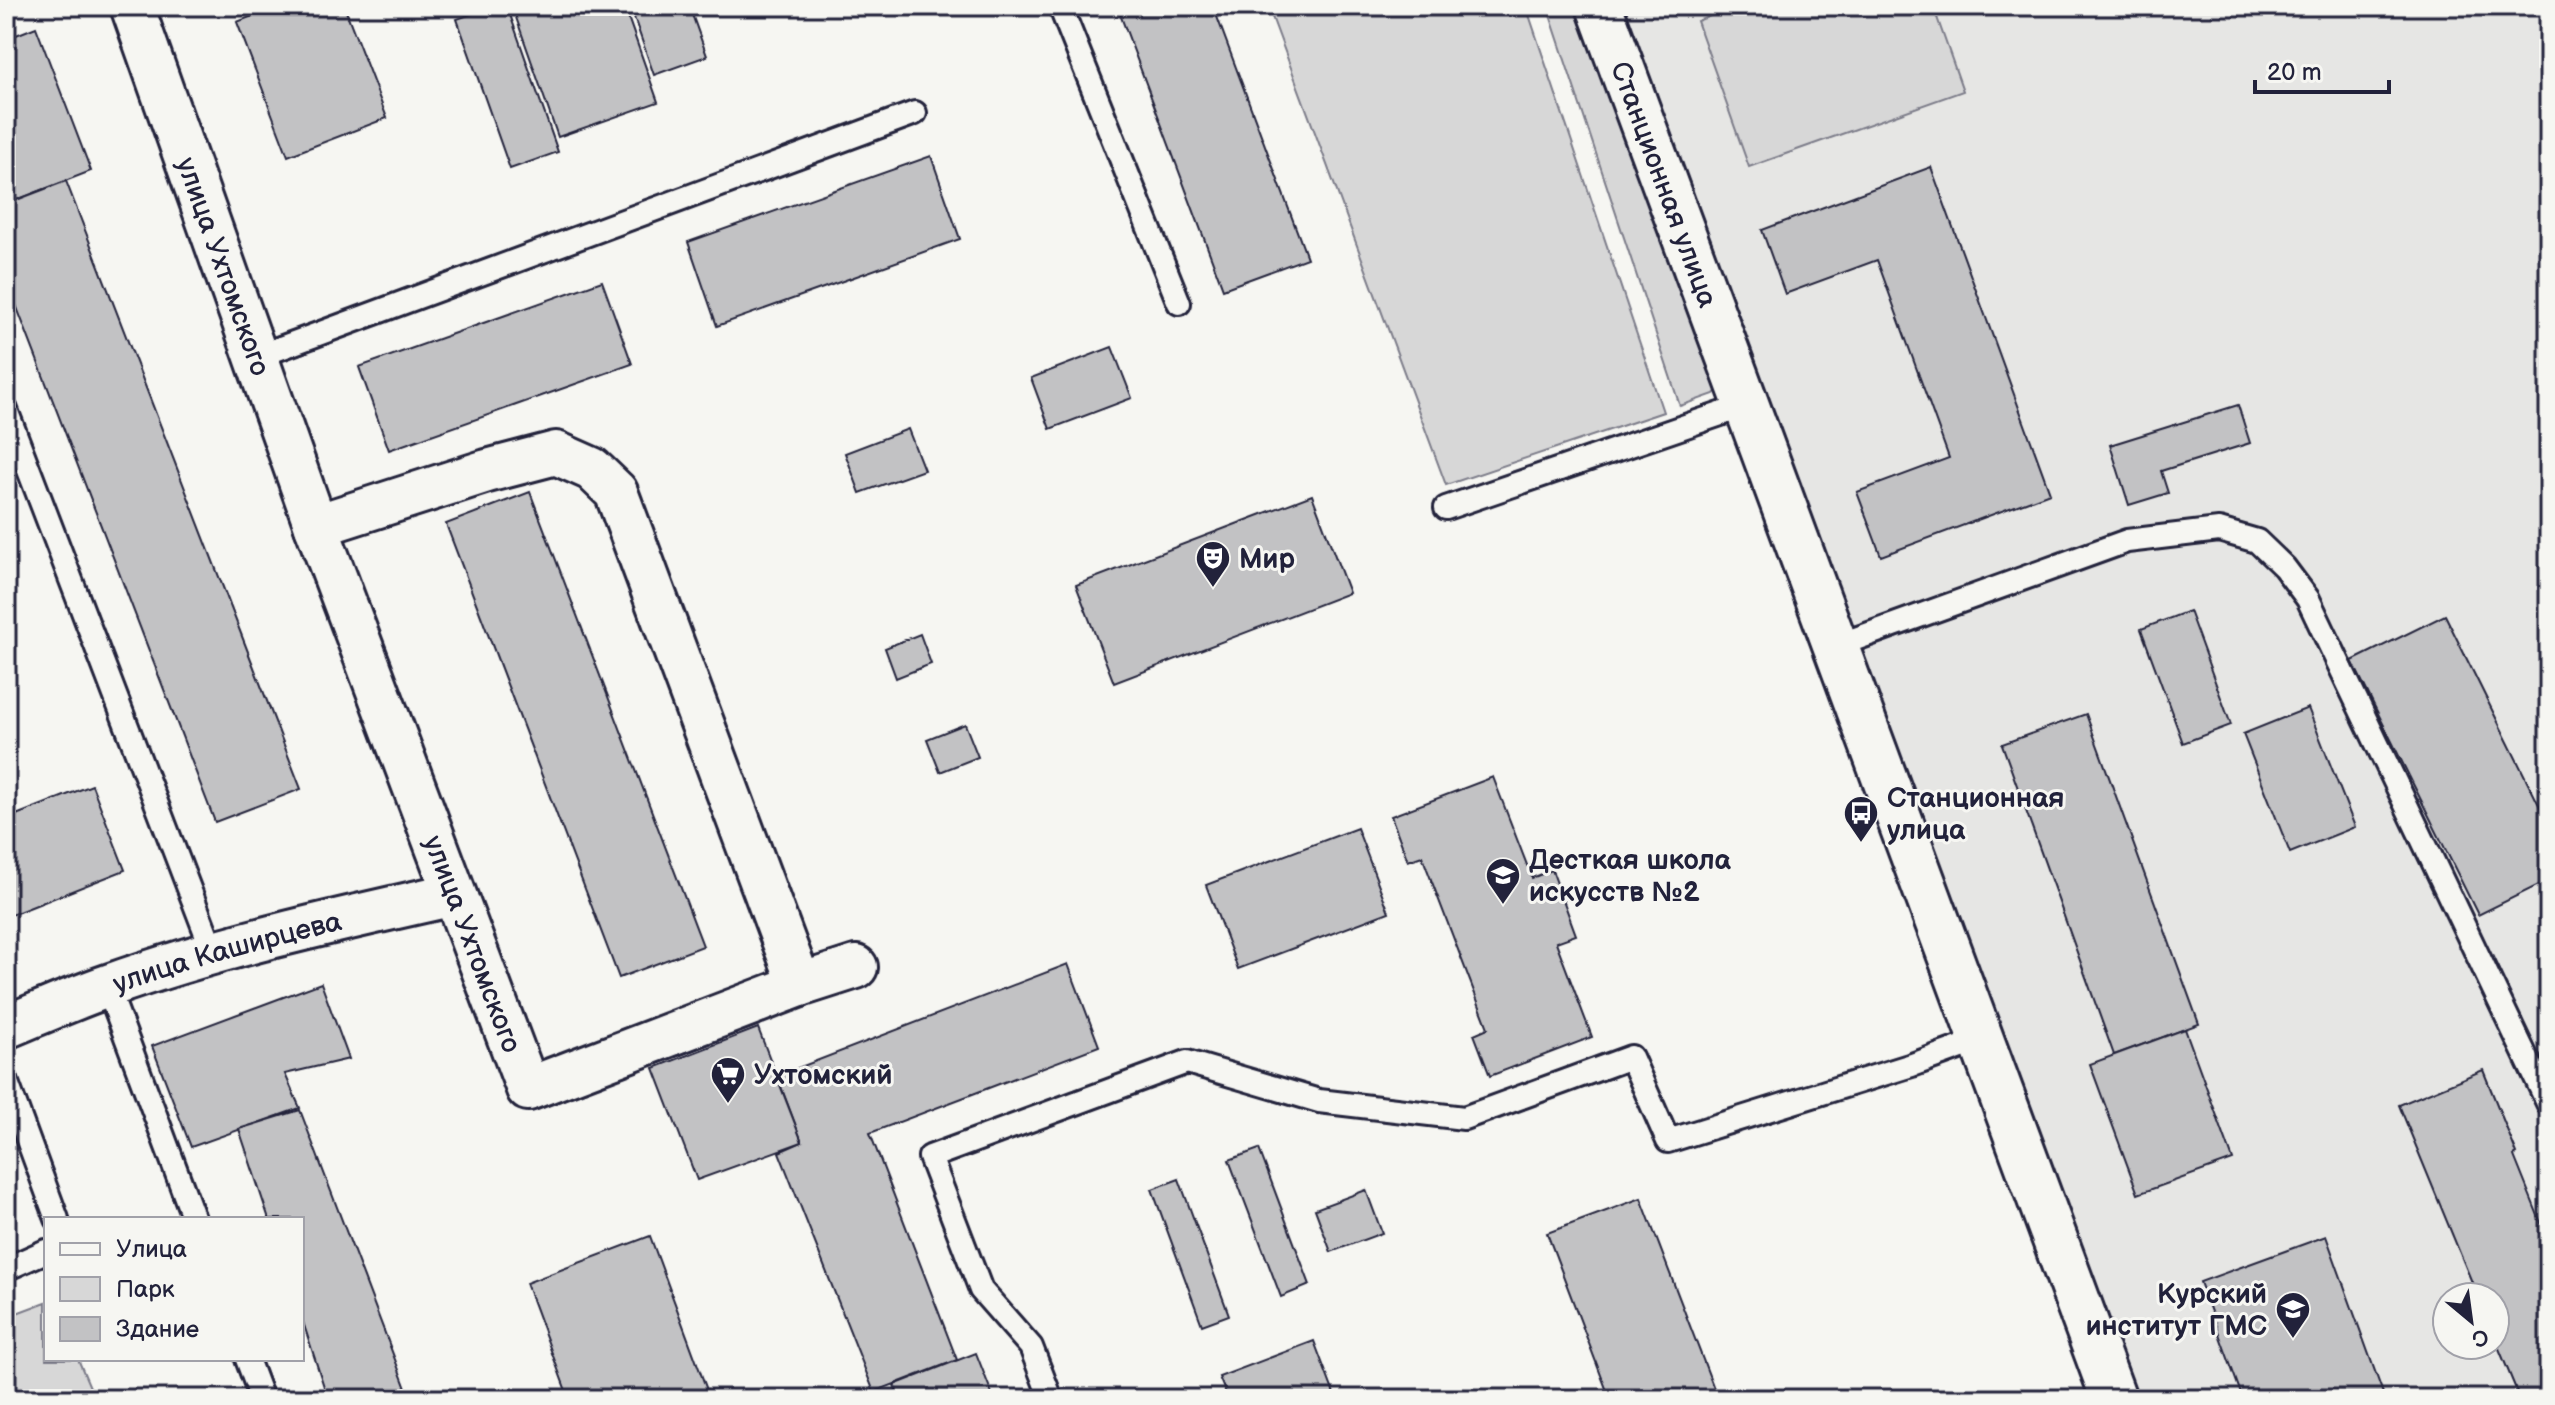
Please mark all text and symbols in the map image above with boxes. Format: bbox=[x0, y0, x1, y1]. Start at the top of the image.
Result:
scale bar bbox=[2255, 44, 2389, 94]
street label: Станционная улица bbox=[1603, 57, 1724, 313]
text: 20 m bbox=[2267, 58, 2322, 87]
street label: улица Ухтомского bbox=[169, 153, 276, 380]
theatre icon: Мир bbox=[1194, 539, 1232, 589]
place label: Мир bbox=[1239, 543, 1295, 576]
place label: Станционная улица bbox=[1887, 782, 2064, 847]
bus stop icon: Станционная улица bbox=[1842, 794, 1880, 844]
street label: улица Ухтомского bbox=[416, 831, 528, 1057]
place label: Десткая школа искусств №2 bbox=[1529, 844, 1732, 909]
school or university icon: Десткая школа искусств №2 bbox=[1484, 856, 1522, 906]
street label: улица Каширцева bbox=[109, 905, 345, 1001]
supermarket icon: Ухтомский bbox=[709, 1055, 747, 1105]
place label: Ухтомский bbox=[754, 1059, 893, 1092]
legend bbox=[44, 1217, 304, 1361]
text: Улица bbox=[116, 1235, 187, 1264]
text: Парк bbox=[116, 1275, 175, 1304]
place label: Курский институт ГМС bbox=[2086, 1278, 2268, 1343]
north arrow bbox=[2431, 1281, 2511, 1361]
school or university icon: Курский институт ГМС bbox=[2274, 1290, 2312, 1340]
text: Здание bbox=[116, 1315, 199, 1344]
text: С bbox=[2467, 1322, 2493, 1353]

